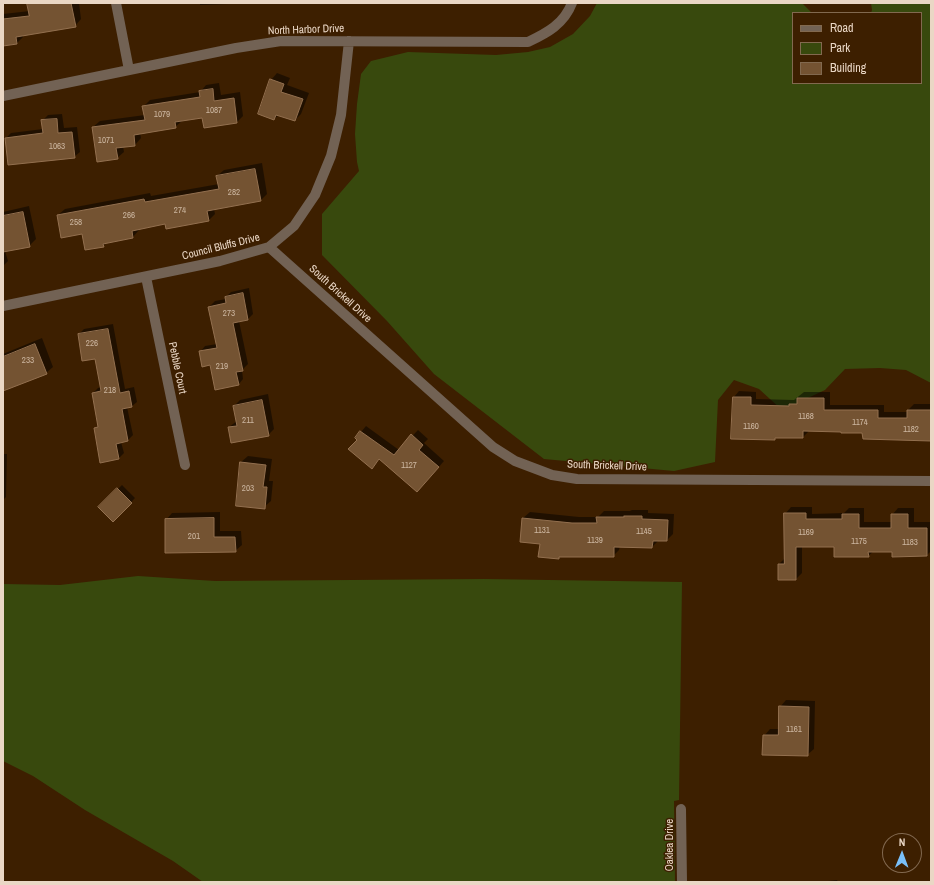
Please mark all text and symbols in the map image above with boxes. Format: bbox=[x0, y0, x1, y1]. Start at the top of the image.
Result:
legend bbox=[792, 12, 922, 84]
text: Road bbox=[830, 20, 854, 36]
street label: North Harbor Drive bbox=[268, 22, 344, 38]
text: Park bbox=[830, 40, 850, 56]
text: Building bbox=[830, 60, 866, 76]
house number: 1087 bbox=[206, 106, 222, 116]
house number: 1079 bbox=[154, 110, 170, 120]
house number: 1071 bbox=[98, 136, 114, 146]
house number: 1063 bbox=[49, 142, 65, 152]
house number: 282 bbox=[228, 188, 240, 198]
house number: 274 bbox=[174, 206, 186, 216]
house number: 266 bbox=[123, 211, 135, 221]
house number: 258 bbox=[70, 218, 82, 228]
street label: Council Bluffs Drive bbox=[181, 231, 261, 263]
street label: South Brickell Drive bbox=[306, 262, 374, 326]
house number: 273 bbox=[223, 309, 235, 319]
house number: 226 bbox=[86, 339, 98, 349]
street label: Pebble Court bbox=[165, 341, 189, 395]
house number: 233 bbox=[22, 356, 34, 366]
house number: 219 bbox=[216, 362, 228, 372]
house number: 218 bbox=[104, 386, 116, 396]
house number: 1168 bbox=[798, 412, 814, 422]
house number: 211 bbox=[242, 416, 254, 426]
house number: 1174 bbox=[852, 418, 868, 428]
house number: 1160 bbox=[743, 422, 759, 432]
house number: 1182 bbox=[903, 425, 919, 435]
street label: South Brickell Drive bbox=[567, 458, 647, 474]
house number: 1127 bbox=[401, 461, 417, 471]
house number: 203 bbox=[242, 484, 254, 494]
house number: 1131 bbox=[534, 526, 550, 536]
house number: 1145 bbox=[636, 527, 652, 537]
house number: 1169 bbox=[798, 528, 814, 538]
house number: 201 bbox=[188, 532, 200, 542]
house number: 1139 bbox=[587, 536, 603, 546]
house number: 1175 bbox=[851, 537, 867, 547]
house number: 1183 bbox=[902, 538, 918, 548]
house number: 1161 bbox=[786, 725, 802, 735]
street label: Oaklea Drive bbox=[663, 819, 677, 871]
north arrow bbox=[882, 833, 922, 873]
text: N bbox=[899, 835, 906, 849]

